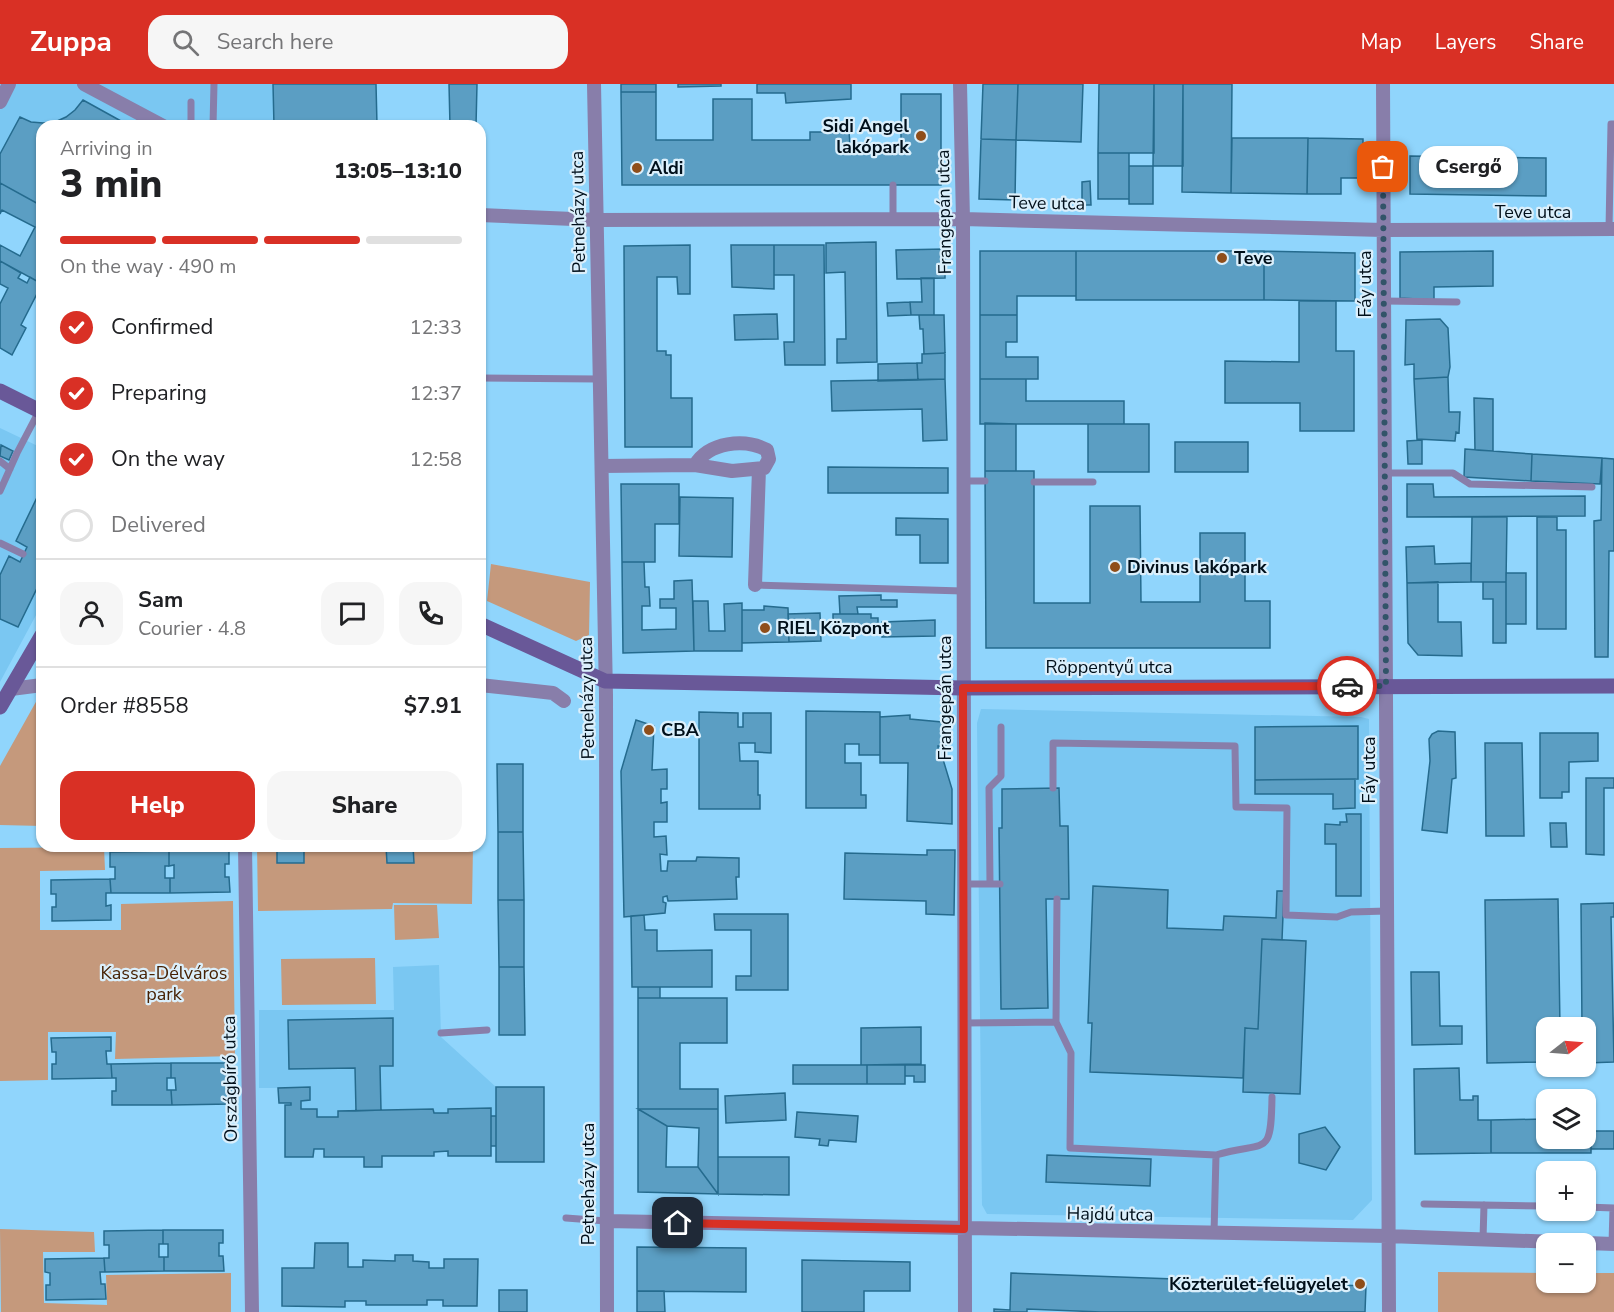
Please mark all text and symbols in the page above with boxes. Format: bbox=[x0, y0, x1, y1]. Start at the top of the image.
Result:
search box bbox=[148, 15, 568, 69]
text: Zuppa bbox=[30, 23, 112, 61]
icon: search bbox=[169, 26, 202, 59]
text: Search here bbox=[217, 27, 333, 57]
text: Map bbox=[1360, 28, 1402, 56]
text: Layers bbox=[1435, 28, 1496, 56]
text: Share bbox=[1529, 28, 1584, 56]
place label: Sidi Angel lakópark bbox=[823, 114, 909, 159]
marker: Sidi Angel lakópark bbox=[914, 129, 928, 143]
text: Arriving in bbox=[60, 135, 153, 162]
pin bbox=[1357, 141, 1408, 192]
callout: Csergő bbox=[1419, 146, 1518, 188]
street label: Frangepán utca bbox=[931, 149, 957, 275]
street label: Petneházy utca bbox=[565, 150, 591, 274]
icon: bag bbox=[1366, 150, 1399, 183]
text: Csergő bbox=[1435, 153, 1502, 180]
text: 13:05–13:10 bbox=[334, 156, 462, 186]
place label: Aldi bbox=[649, 156, 683, 180]
text: 3 min bbox=[60, 158, 163, 211]
marker: Aldi bbox=[630, 161, 644, 175]
street label: Teve utca bbox=[1009, 190, 1085, 216]
street label: Teve utca bbox=[1495, 200, 1571, 224]
place label: Teve bbox=[1234, 246, 1273, 270]
marker: Teve bbox=[1215, 251, 1229, 265]
street label: Fáy utca bbox=[1353, 251, 1377, 317]
text: On the way · 490 m bbox=[60, 253, 236, 280]
icon: check bbox=[60, 311, 93, 344]
text: Confirmed bbox=[111, 312, 213, 342]
text: 12:33 bbox=[409, 314, 462, 341]
icon: check bbox=[60, 377, 93, 410]
text: Preparing bbox=[111, 378, 207, 408]
text: 12:37 bbox=[409, 380, 462, 407]
icon: check bbox=[60, 443, 93, 476]
text: On the way bbox=[111, 444, 225, 474]
text: 12:58 bbox=[409, 446, 462, 473]
text: Delivered bbox=[111, 510, 206, 540]
place label: Divinus lakópark bbox=[1127, 555, 1267, 579]
marker: Divinus lakópark bbox=[1108, 560, 1122, 574]
button: person bbox=[60, 582, 123, 645]
button: chat bbox=[321, 582, 384, 645]
button: phone bbox=[399, 582, 462, 645]
text: Sam bbox=[138, 585, 183, 615]
text: Courier · 4.8 bbox=[138, 615, 246, 642]
place label: RIEL Központ bbox=[777, 616, 889, 640]
marker: RIEL Központ bbox=[758, 621, 772, 635]
street label: Petneházy utca bbox=[574, 636, 600, 760]
street label: Frangepán utca bbox=[933, 636, 957, 760]
street label: Röppentyű utca bbox=[1045, 655, 1173, 679]
courier bbox=[1317, 656, 1377, 716]
icon: car bbox=[1331, 670, 1364, 703]
text: Order #8558 bbox=[60, 691, 189, 721]
text: $7.91 bbox=[404, 691, 462, 721]
place label: CBA bbox=[661, 718, 700, 742]
marker: CBA bbox=[642, 723, 656, 737]
street label: Fáy utca bbox=[1357, 737, 1381, 803]
button: Help bbox=[60, 771, 255, 840]
button: Share bbox=[267, 771, 462, 840]
park label: Kassa-Délváros park bbox=[101, 961, 227, 1006]
street label: Országbíró utca bbox=[217, 1015, 243, 1143]
north arrow bbox=[1536, 1017, 1596, 1077]
map controls bbox=[1536, 1017, 1596, 1293]
button: layers bbox=[1536, 1089, 1596, 1149]
street label: Petneházy utca bbox=[576, 1123, 600, 1245]
button: + bbox=[1536, 1161, 1596, 1221]
pin bbox=[652, 1197, 703, 1248]
street label: Hajdú utca bbox=[1066, 1201, 1154, 1227]
icon: home bbox=[661, 1206, 694, 1239]
button: − bbox=[1536, 1233, 1596, 1293]
place label: Közterület-felügyelet bbox=[1169, 1272, 1348, 1296]
marker: Közterület-felügyelet bbox=[1353, 1277, 1367, 1291]

